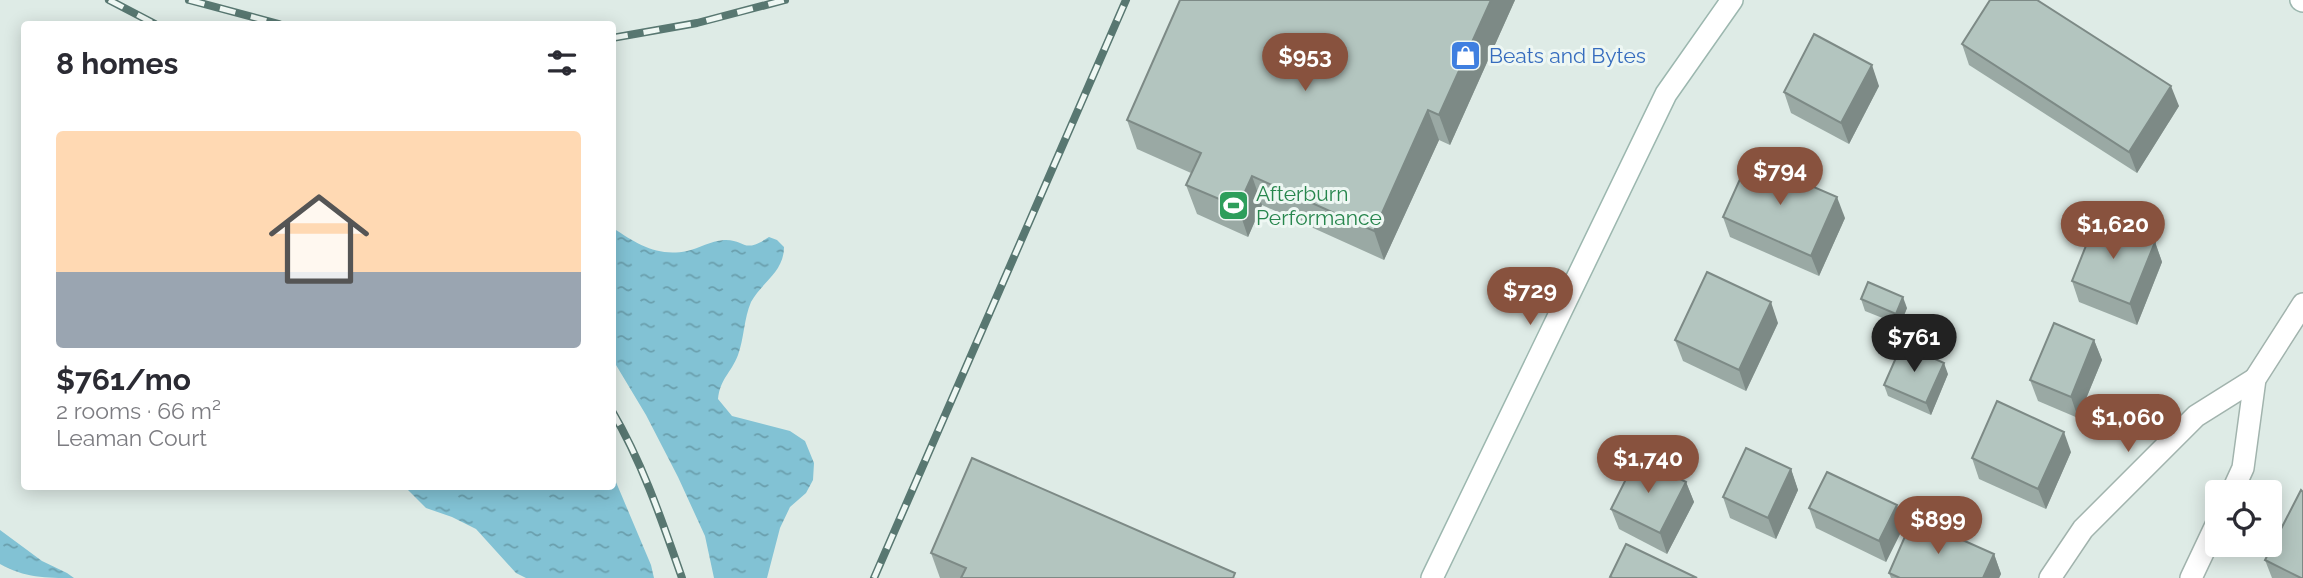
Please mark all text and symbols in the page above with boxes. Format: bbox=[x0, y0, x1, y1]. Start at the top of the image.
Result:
pin: $953 bbox=[1264, 34, 1346, 93]
shop icon: Beats and Bytes bbox=[1449, 39, 1483, 73]
text: $953 bbox=[1278, 42, 1332, 69]
place label: Beats and Bytes bbox=[1489, 43, 1646, 68]
icon: filters bbox=[543, 44, 581, 82]
text: 8 homes bbox=[56, 46, 178, 81]
pin: $794 bbox=[1739, 148, 1821, 207]
text: $794 bbox=[1753, 156, 1807, 183]
icon: home bbox=[256, 176, 382, 302]
place label: Afterburn Performance bbox=[1256, 181, 1382, 230]
sports icon: Afterburn Performance bbox=[1216, 189, 1250, 223]
pin: $1,620 bbox=[2056, 202, 2170, 261]
text: $1,620 bbox=[2077, 210, 2149, 237]
pin: $729 bbox=[1489, 268, 1571, 327]
text: $729 bbox=[1503, 276, 1557, 303]
pin: $761 bbox=[1873, 314, 1955, 374]
text: $761 bbox=[1888, 323, 1940, 350]
text: $761/mo bbox=[56, 362, 191, 397]
pin: $1,060 bbox=[2071, 394, 2185, 454]
text: 2 rooms · 66 m² bbox=[56, 397, 221, 424]
text: $1,060 bbox=[2091, 403, 2165, 430]
text: Leaman Court bbox=[56, 424, 207, 451]
pin: $1,740 bbox=[1591, 435, 1705, 495]
text: $1,740 bbox=[1613, 444, 1683, 471]
map controls bbox=[2205, 480, 2282, 557]
button: locate bbox=[2205, 480, 2282, 557]
pin: $899 bbox=[1897, 496, 1979, 556]
text: $899 bbox=[1910, 505, 1966, 532]

